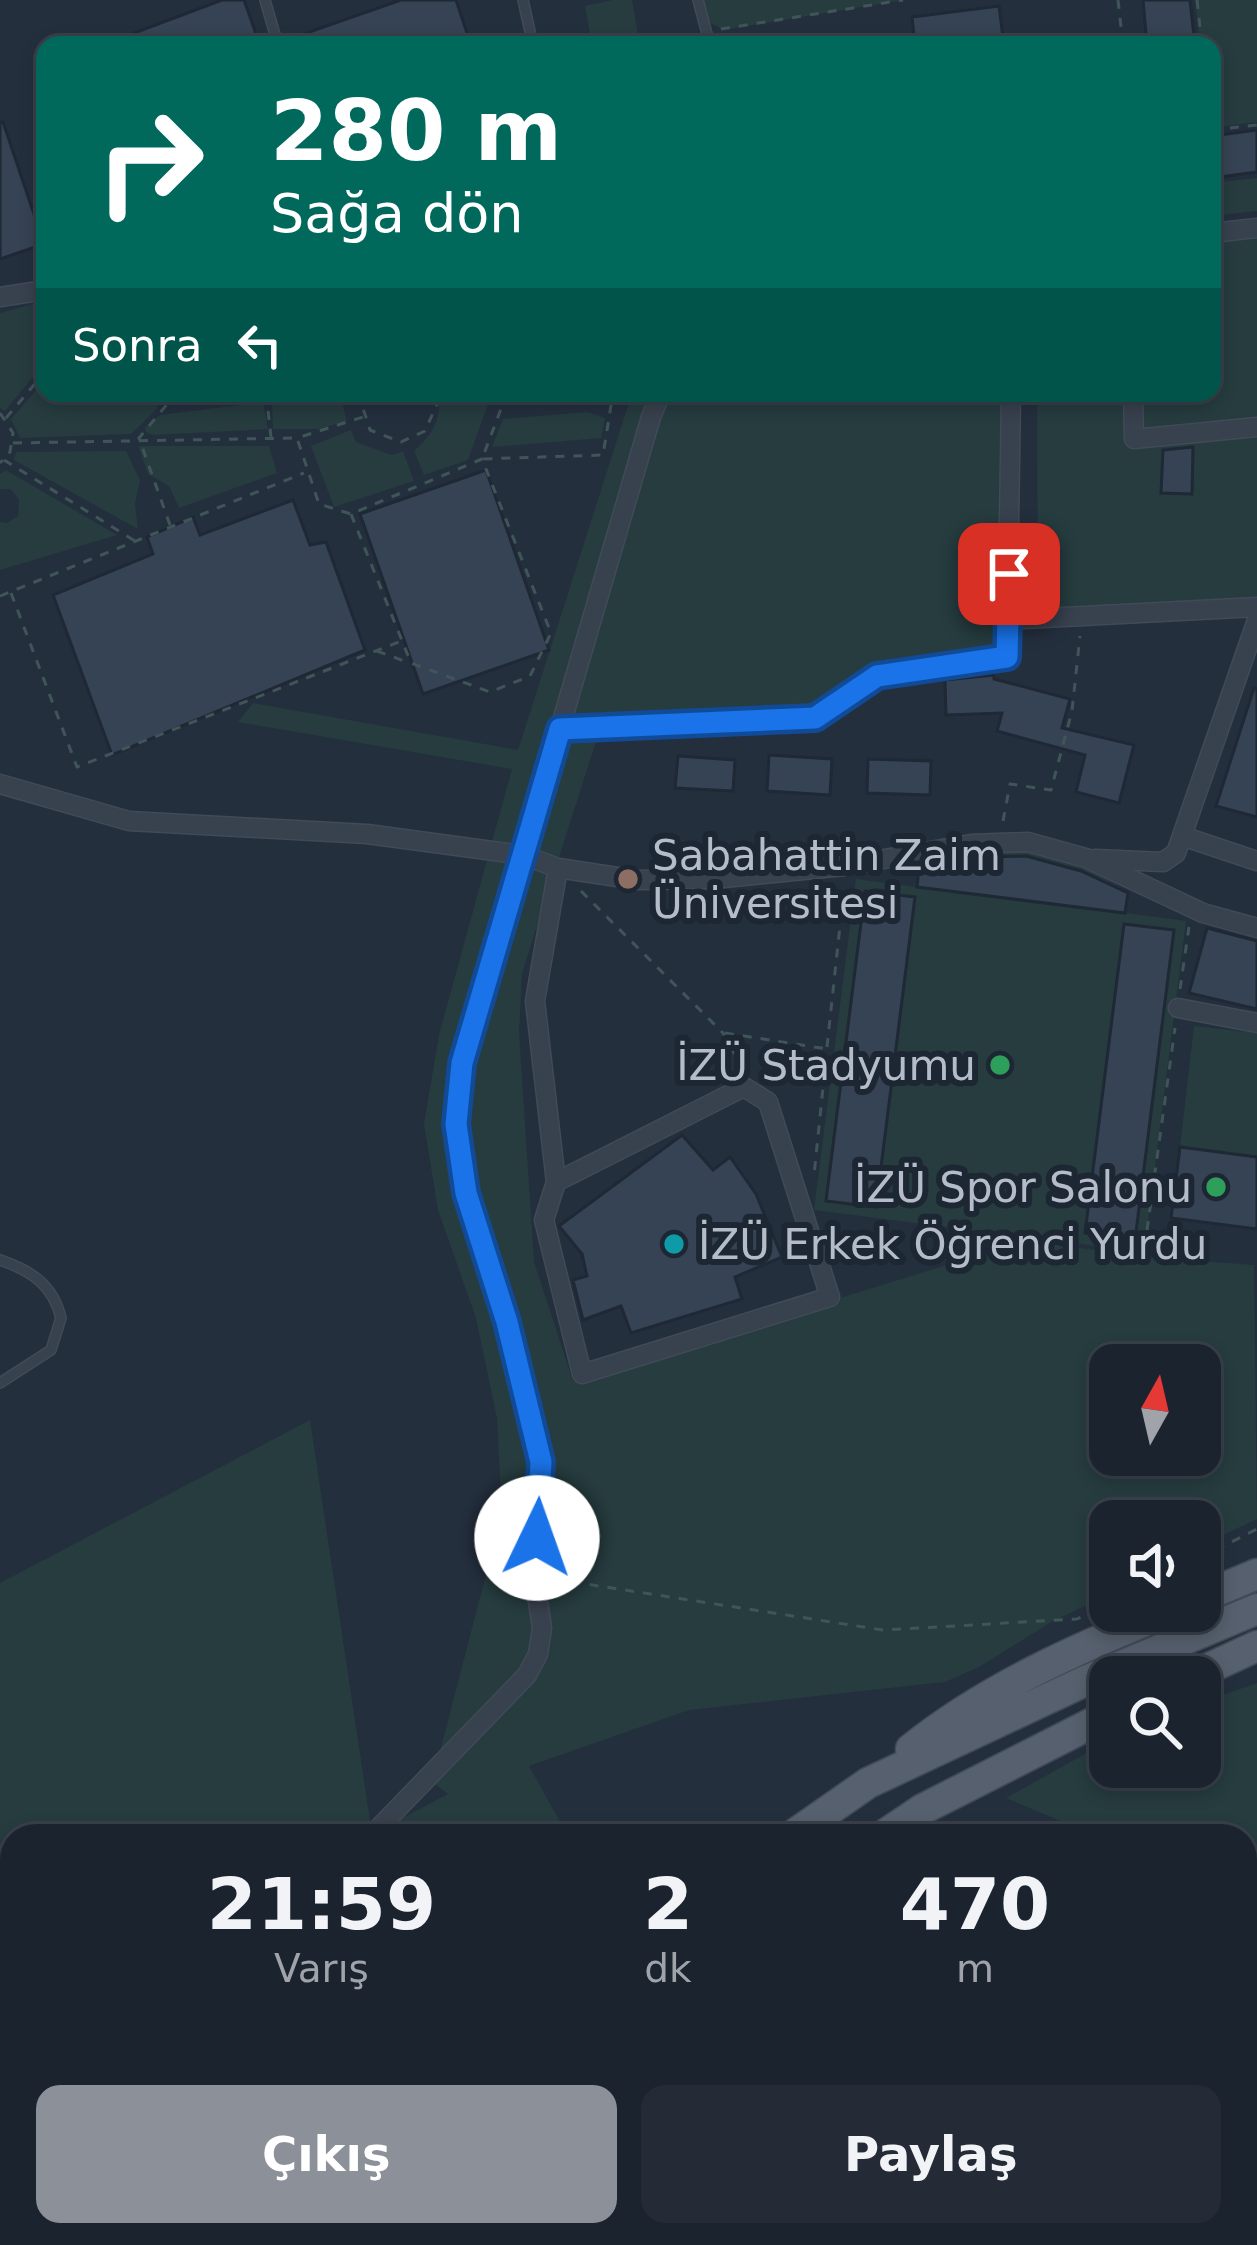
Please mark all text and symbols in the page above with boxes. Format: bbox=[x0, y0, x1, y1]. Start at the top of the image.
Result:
text: 280 m bbox=[270, 82, 562, 180]
icon: right bbox=[72, 84, 228, 240]
text: Sağa dön bbox=[270, 182, 523, 245]
icon: left bbox=[227, 312, 293, 378]
text: Sonra bbox=[72, 319, 203, 372]
pin bbox=[958, 523, 1060, 625]
icon: arrive bbox=[976, 541, 1042, 607]
place label: Sabahattin Zaim Üniversitesi bbox=[652, 831, 1001, 928]
marker: Sabahattin Zaim Üniversitesi bbox=[615, 866, 641, 892]
place label: İZÜ Stadyumu bbox=[676, 1040, 976, 1090]
marker: İZÜ Stadyumu bbox=[987, 1052, 1013, 1078]
place label: İZÜ Spor Salonu bbox=[854, 1162, 1192, 1212]
marker: İZÜ Spor Salonu bbox=[1203, 1174, 1229, 1200]
place label: İZÜ Erkek Öğrenci Yurdu bbox=[698, 1219, 1207, 1269]
marker: İZÜ Erkek Öğrenci Yurdu bbox=[661, 1231, 687, 1257]
north arrow bbox=[1089, 1344, 1221, 1476]
map controls bbox=[1089, 1344, 1221, 1788]
position arrow bbox=[474, 1475, 600, 1601]
button: sound bbox=[1089, 1500, 1221, 1632]
button: search bbox=[1089, 1656, 1221, 1788]
text: 21:59 bbox=[207, 1862, 436, 1946]
text: 2 bbox=[643, 1862, 693, 1946]
text: 470 bbox=[900, 1862, 1050, 1946]
text: Varış bbox=[274, 1946, 369, 1991]
text: dk bbox=[644, 1946, 692, 1991]
text: m bbox=[956, 1946, 994, 1991]
button: Çıkış bbox=[36, 2085, 617, 2223]
button: Paylaş bbox=[641, 2085, 1221, 2223]

